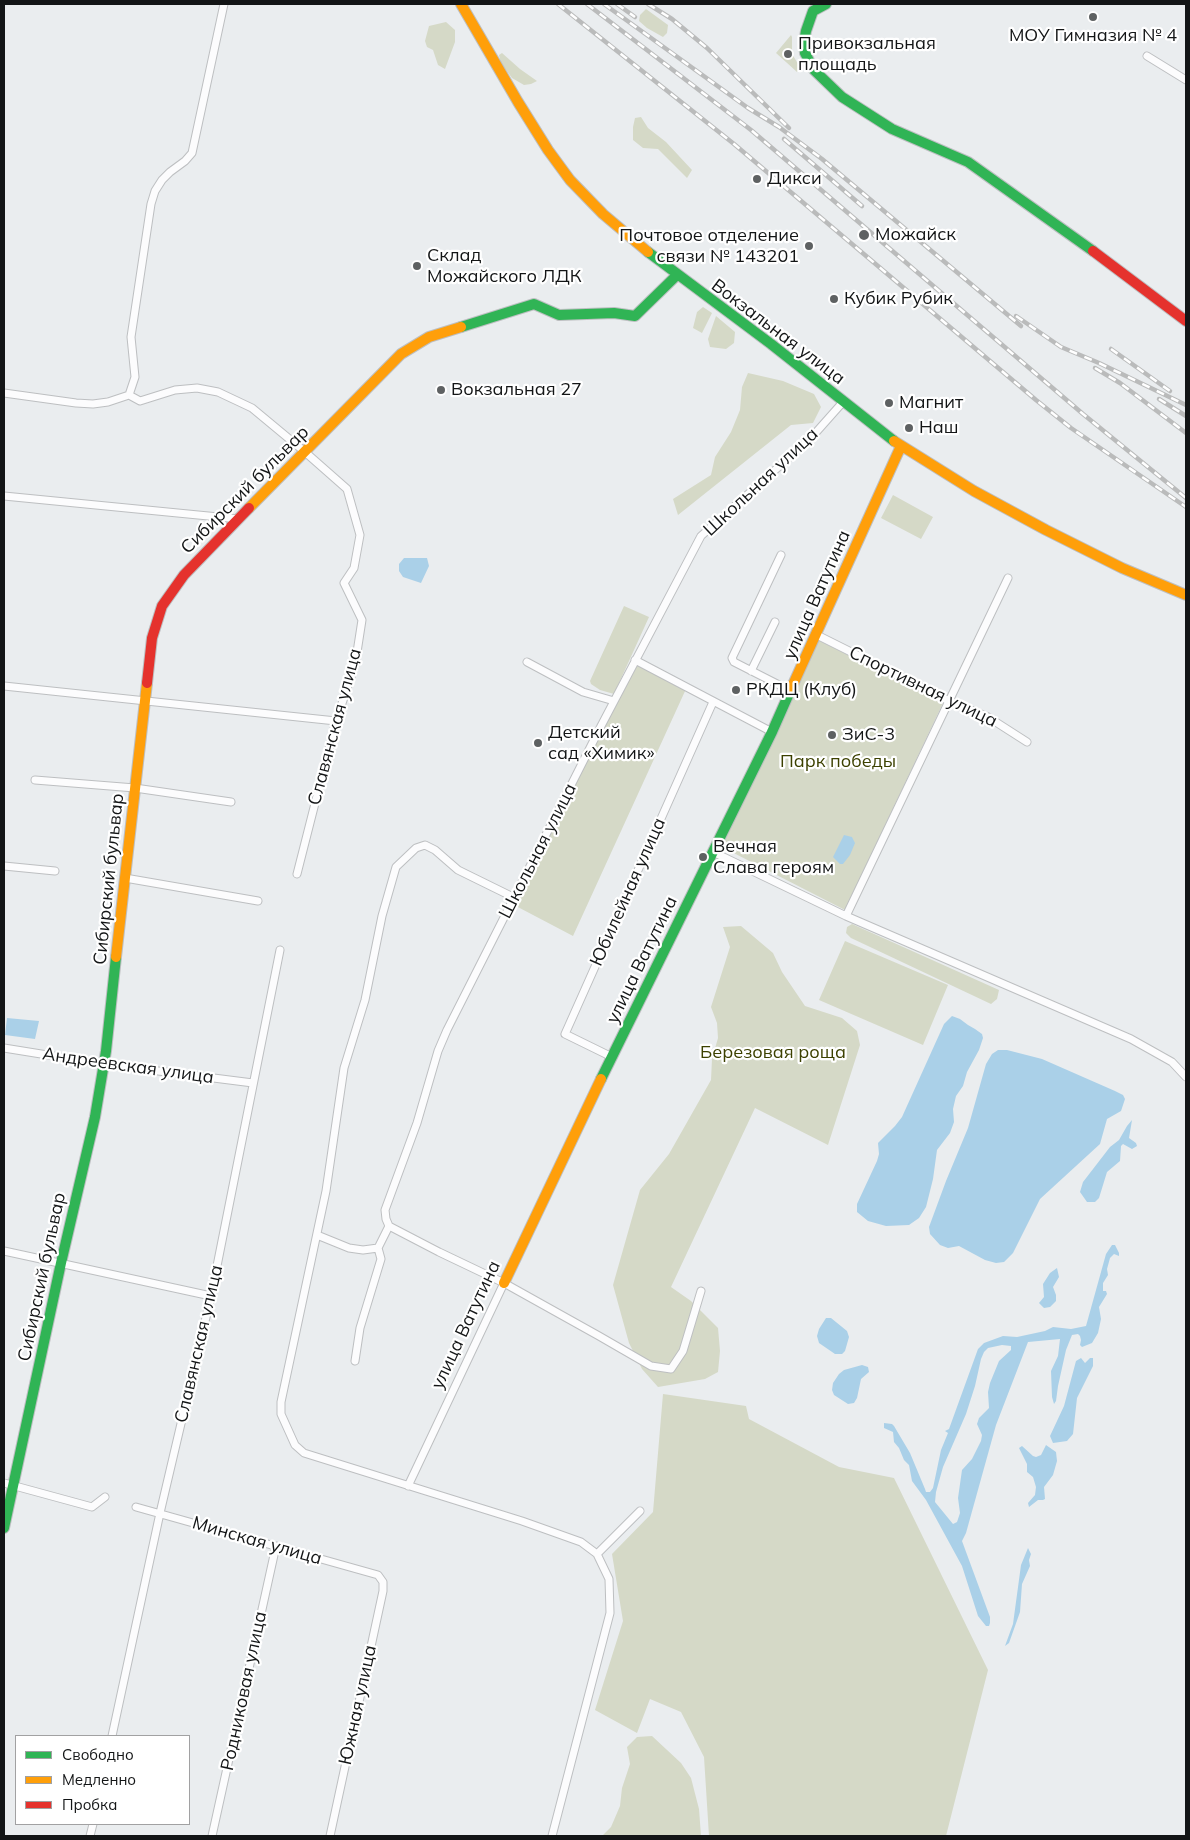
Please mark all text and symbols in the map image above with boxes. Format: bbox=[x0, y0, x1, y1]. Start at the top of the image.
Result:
marker: МОУ Гимназия № 4 bbox=[1087, 11, 1099, 23]
place label: МОУ Гимназия № 4 bbox=[1009, 25, 1177, 47]
place label: Привокзальная площадь bbox=[798, 33, 936, 76]
marker: Привокзальная площадь bbox=[782, 48, 794, 60]
place label: Дикси bbox=[767, 168, 822, 190]
marker: Дикси bbox=[751, 173, 763, 185]
place label: Можайск bbox=[875, 224, 956, 246]
place label: Почтовое отделение связи № 143201 bbox=[619, 225, 799, 268]
marker: Можайск bbox=[857, 228, 871, 242]
marker: Почтовое отделение связи № 143201 bbox=[803, 240, 815, 252]
place label: Склад Можайского ЛДК bbox=[427, 245, 582, 288]
marker: Склад Можайского ЛДК bbox=[411, 260, 423, 272]
street label: Вокзальная улица bbox=[707, 275, 849, 389]
place label: Кубик Рубик bbox=[844, 288, 953, 310]
marker: Кубик Рубик bbox=[828, 293, 840, 305]
place label: Вокзальная 27 bbox=[451, 379, 582, 401]
marker: Вокзальная 27 bbox=[435, 384, 447, 396]
place label: Магнит bbox=[899, 392, 963, 414]
marker: Магнит bbox=[883, 397, 895, 409]
place label: Наш bbox=[919, 417, 958, 439]
street label: Сибирский бульвар bbox=[177, 422, 313, 558]
marker: Наш bbox=[903, 422, 915, 434]
street label: Школьная улица bbox=[699, 423, 823, 541]
street label: улица Ватутина bbox=[779, 527, 855, 663]
street label: Спортивная улица bbox=[845, 642, 1001, 732]
street label: Славянская улица bbox=[304, 646, 366, 808]
place label: РКДЦ (Клуб) bbox=[746, 679, 857, 701]
marker: РКДЦ (Клуб) bbox=[730, 684, 742, 696]
place label: Детский сад «Химик» bbox=[548, 722, 655, 764]
place label: ЗиС-3 bbox=[842, 724, 895, 746]
marker: ЗиС-3 bbox=[826, 729, 838, 741]
marker: Детский сад «Химик» bbox=[532, 737, 544, 749]
park label: Парк победы bbox=[780, 751, 896, 773]
street label: Школьная улица bbox=[495, 780, 581, 922]
street label: Сибирский бульвар bbox=[89, 792, 129, 966]
street label: Юбилейная улица bbox=[586, 815, 670, 969]
place label: Вечная Слава героям bbox=[713, 836, 834, 879]
marker: Вечная Слава героям bbox=[697, 851, 709, 863]
street label: улица Ватутина bbox=[602, 893, 682, 1027]
park label: Березовая роща bbox=[700, 1042, 846, 1064]
street label: Андреевская улица bbox=[41, 1043, 215, 1089]
street label: Сибирский бульвар bbox=[14, 1191, 70, 1363]
street label: улица Ватутина bbox=[427, 1257, 505, 1393]
street label: Славянская улица bbox=[170, 1263, 228, 1425]
street label: Минская улица bbox=[190, 1512, 324, 1570]
street label: Родниковая улица bbox=[217, 1609, 271, 1773]
street label: Южная улица bbox=[335, 1643, 381, 1767]
legend bbox=[15, 1735, 190, 1825]
text: Свободно bbox=[62, 1745, 134, 1764]
text: Медленно bbox=[62, 1770, 136, 1789]
text: Пробка bbox=[62, 1795, 117, 1814]

